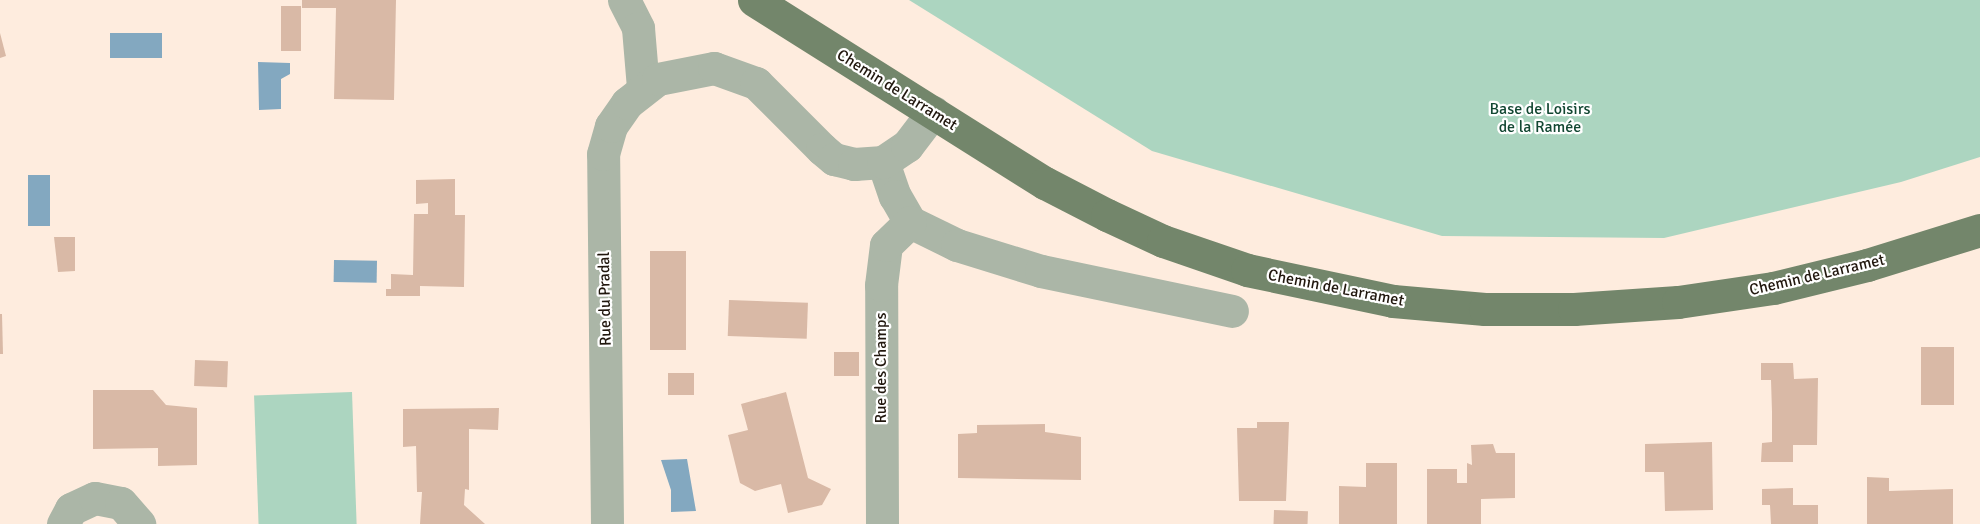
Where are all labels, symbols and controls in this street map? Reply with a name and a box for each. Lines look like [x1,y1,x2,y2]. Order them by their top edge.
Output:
street label: Chemin de Larramet [833,45,961,135]
park label: Base de Loisirs de la Ramée [1489,99,1591,137]
street label: Chemin de Larramet [1748,250,1886,300]
street label: Rue du Pradal [595,252,615,346]
street label: Chemin de Larramet [1266,265,1406,311]
street label: Rue des Champs [871,312,891,424]

